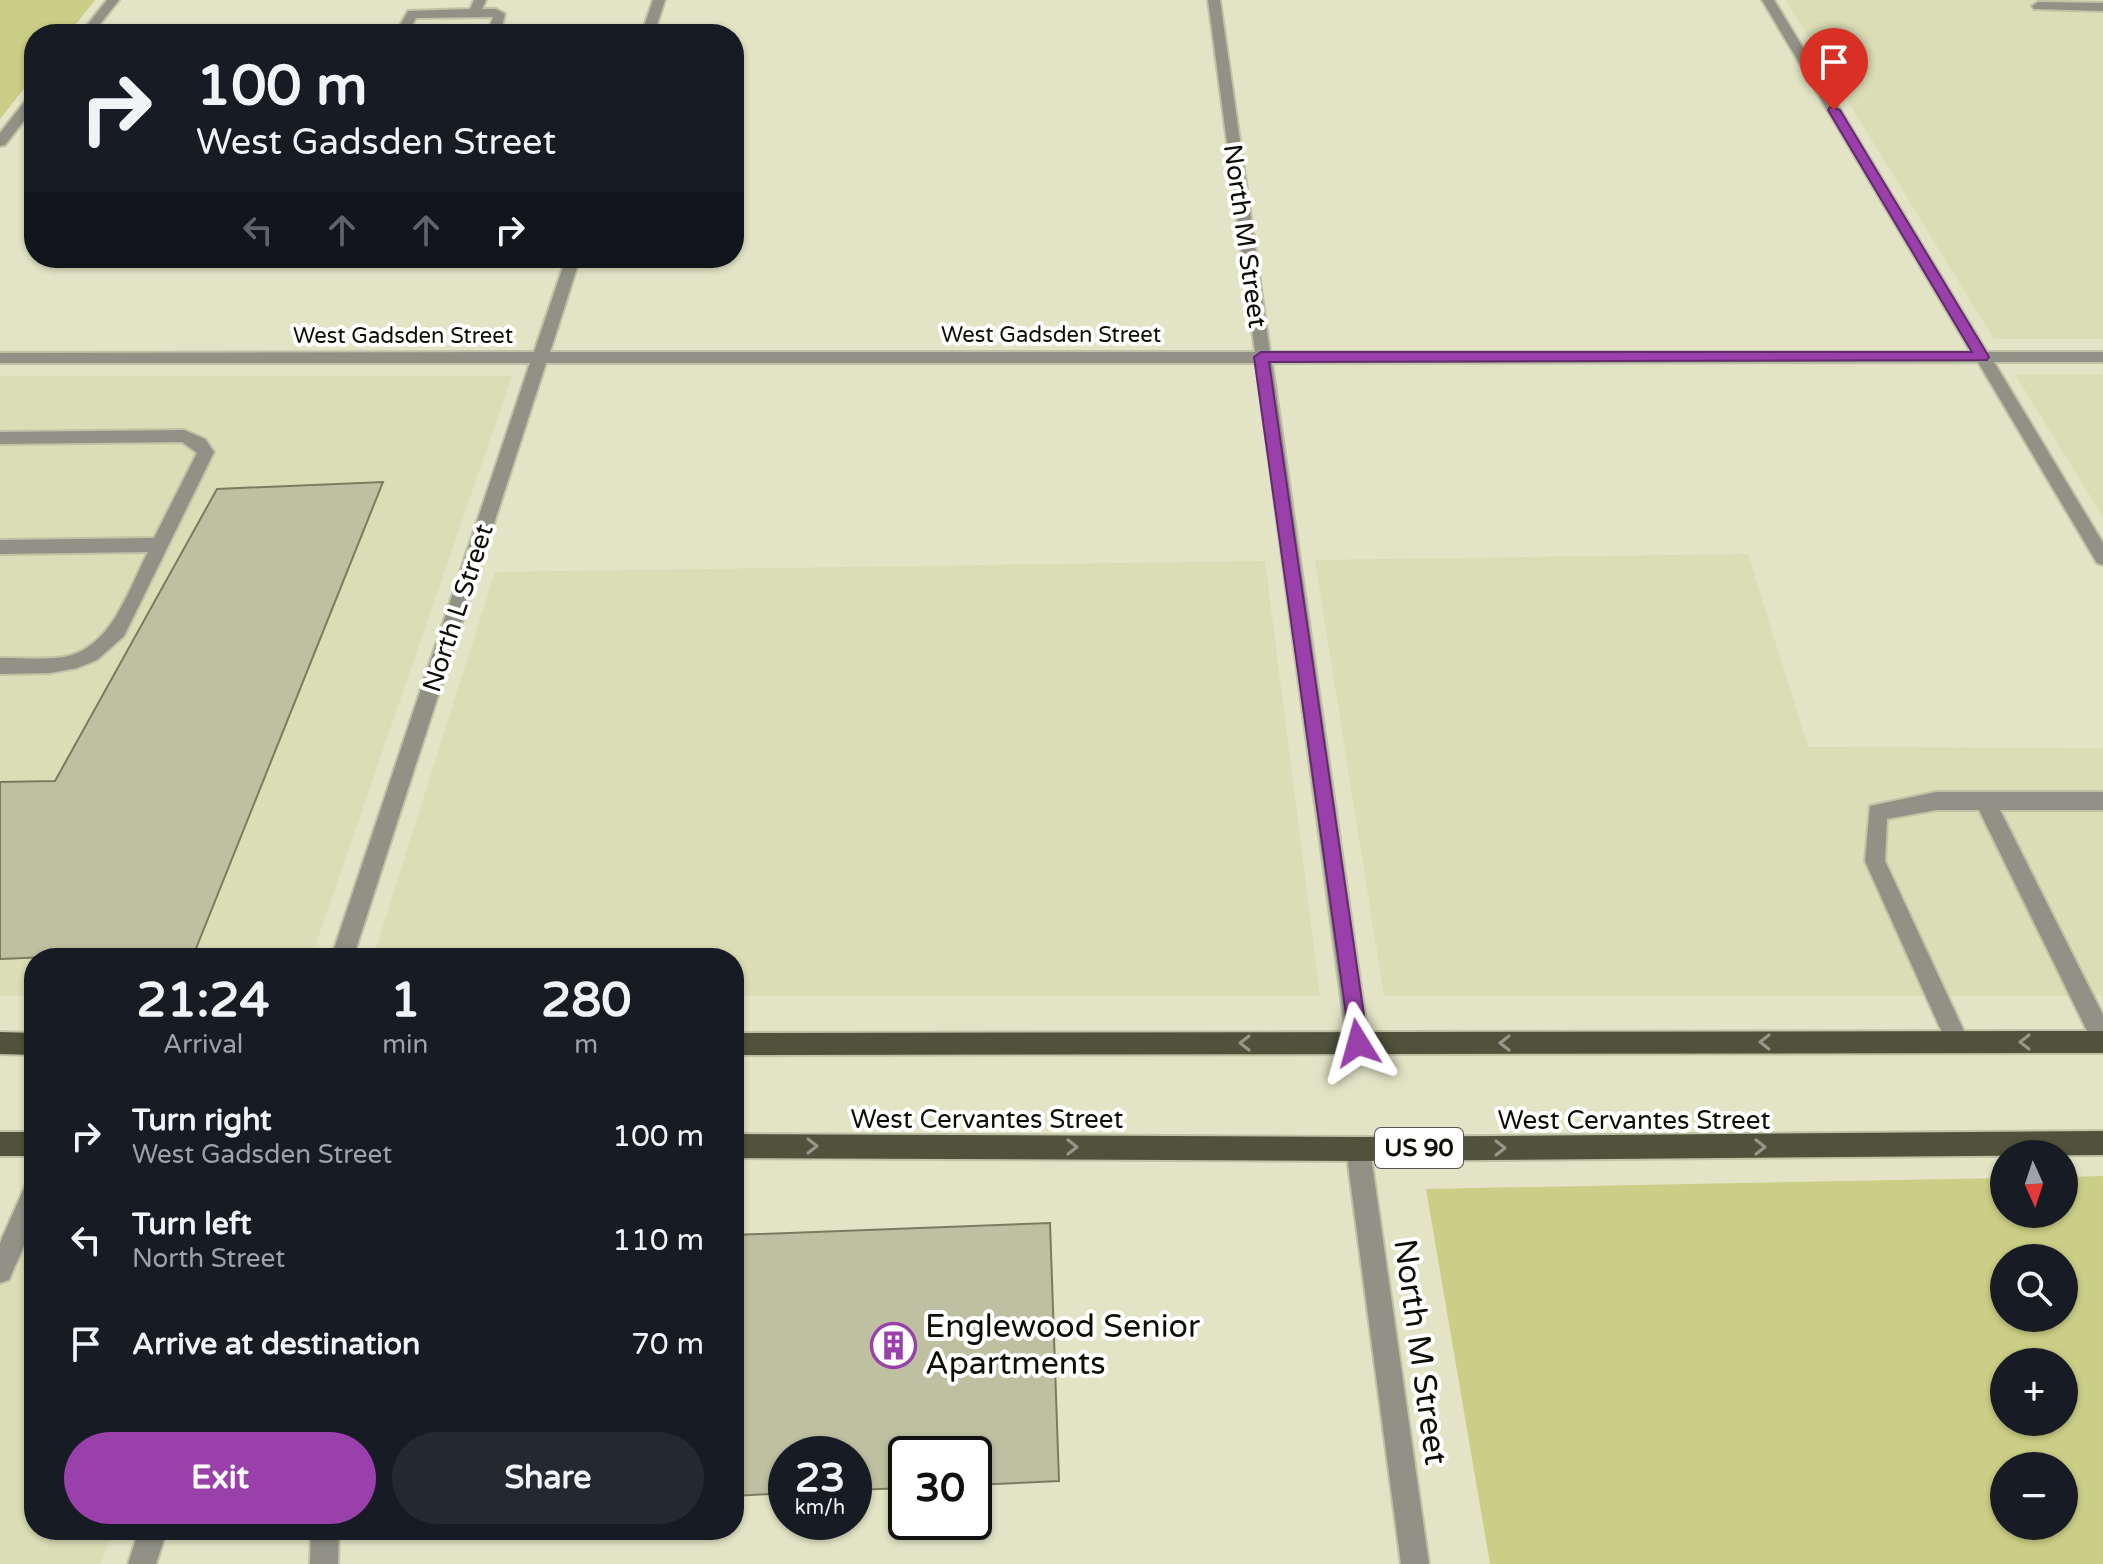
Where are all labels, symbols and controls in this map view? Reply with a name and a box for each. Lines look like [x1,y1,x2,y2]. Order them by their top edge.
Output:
pin [1800,28,1868,110]
icon: arrive [1812,40,1856,84]
text: 100 m [196,53,367,120]
icon: right [64,56,168,160]
text: West Gadsden Street [196,121,556,164]
street label: North M Street [1217,142,1273,330]
icon: left [236,208,280,252]
icon: ahead [320,208,364,252]
icon: ahead [404,208,448,252]
icon: right [488,208,532,252]
street label: West Gadsden Street [941,322,1161,348]
street label: West Gadsden Street [293,323,513,349]
street label: North L Street [416,520,500,696]
text: 21:24 [137,972,270,1030]
text: 1 [390,972,420,1030]
text: 280 [541,972,631,1030]
position arrow [1316,1001,1400,1085]
text: Arrival [163,1029,243,1060]
text: min [382,1029,428,1060]
text: m [574,1029,598,1060]
one-way arrow [1758,1033,1771,1051]
one-way arrow [2018,1033,2031,1051]
one-way arrow [1238,1034,1251,1052]
one-way arrow [1498,1034,1511,1052]
text: Turn right [132,1102,272,1139]
street label: West Cervantes Street [850,1104,1124,1135]
street label: West Cervantes Street [1497,1105,1771,1136]
icon: right [64,1114,108,1158]
text: 100 m [612,1118,704,1155]
road number: US 90 [1375,1128,1463,1168]
one-way arrow [806,1137,819,1155]
one-way arrow [1066,1138,1079,1156]
one-way arrow [1754,1138,1767,1156]
text: West Gadsden Street [132,1139,392,1170]
one-way arrow [1494,1139,1507,1157]
north arrow [1990,1140,2078,1228]
map controls [1990,1140,2078,1540]
text: Turn left [132,1206,251,1243]
icon: left [64,1218,108,1262]
text: 110 m [612,1222,704,1259]
street label: North M Street [1385,1237,1455,1467]
text: North Street [132,1243,285,1274]
button: search [1990,1244,2078,1332]
place label: Englewood Senior Apartments [925,1308,1201,1383]
building icon: Englewood Senior Apartments [870,1321,918,1369]
icon: arrive [64,1322,108,1366]
text: Arrive at destination [132,1326,420,1363]
text: 70 m [631,1326,704,1363]
button: + [1990,1348,2078,1436]
button: Exit [64,1432,376,1524]
button: Share [392,1432,704,1524]
speed limit sign: 30 [888,1436,992,1540]
button: − [1990,1452,2078,1540]
text: 23 [795,1454,845,1502]
text: km/h [795,1496,845,1520]

